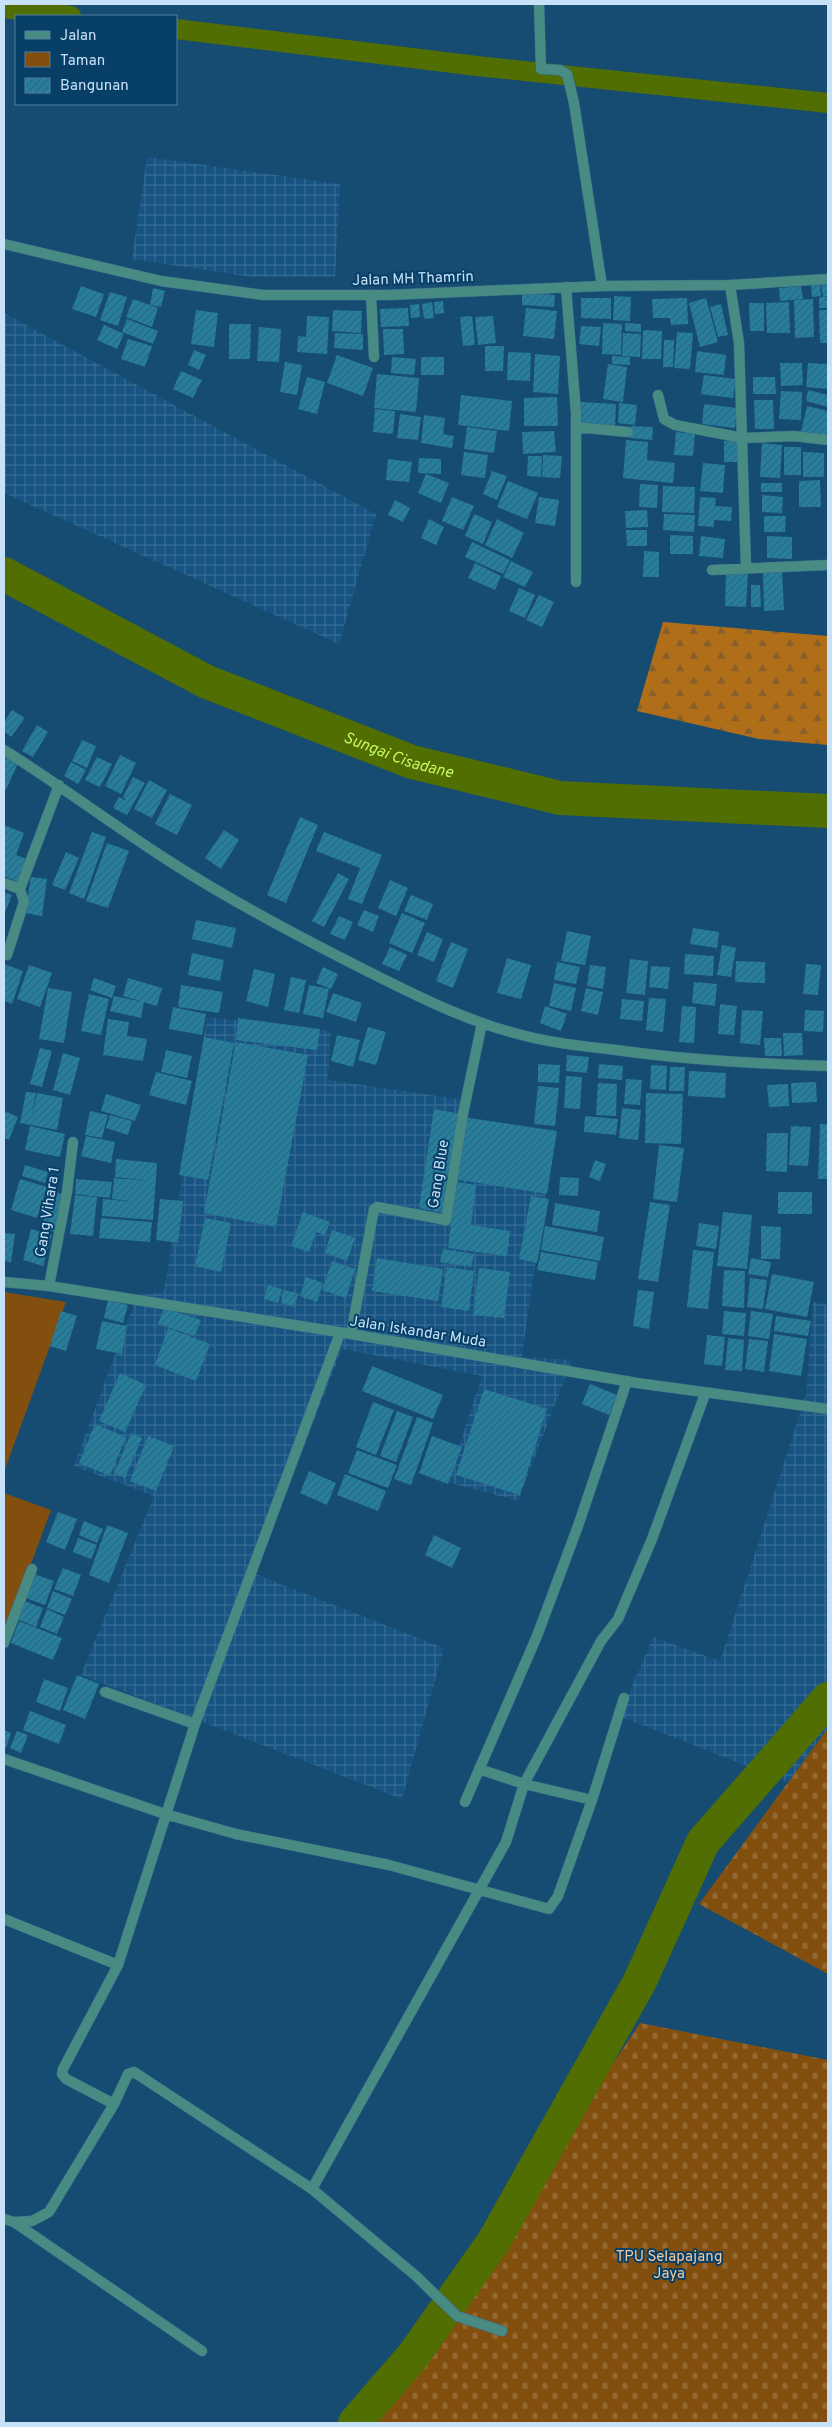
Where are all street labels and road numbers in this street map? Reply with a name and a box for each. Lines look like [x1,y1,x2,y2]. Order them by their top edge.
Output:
street label: Jalan MH Thamrin [352,268,474,291]
street label: Gang Blue [425,1139,454,1210]
street label: Gang Vihara 1 [32,1166,65,1259]
street label: Jalan Iskandar Muda [348,1312,487,1353]

